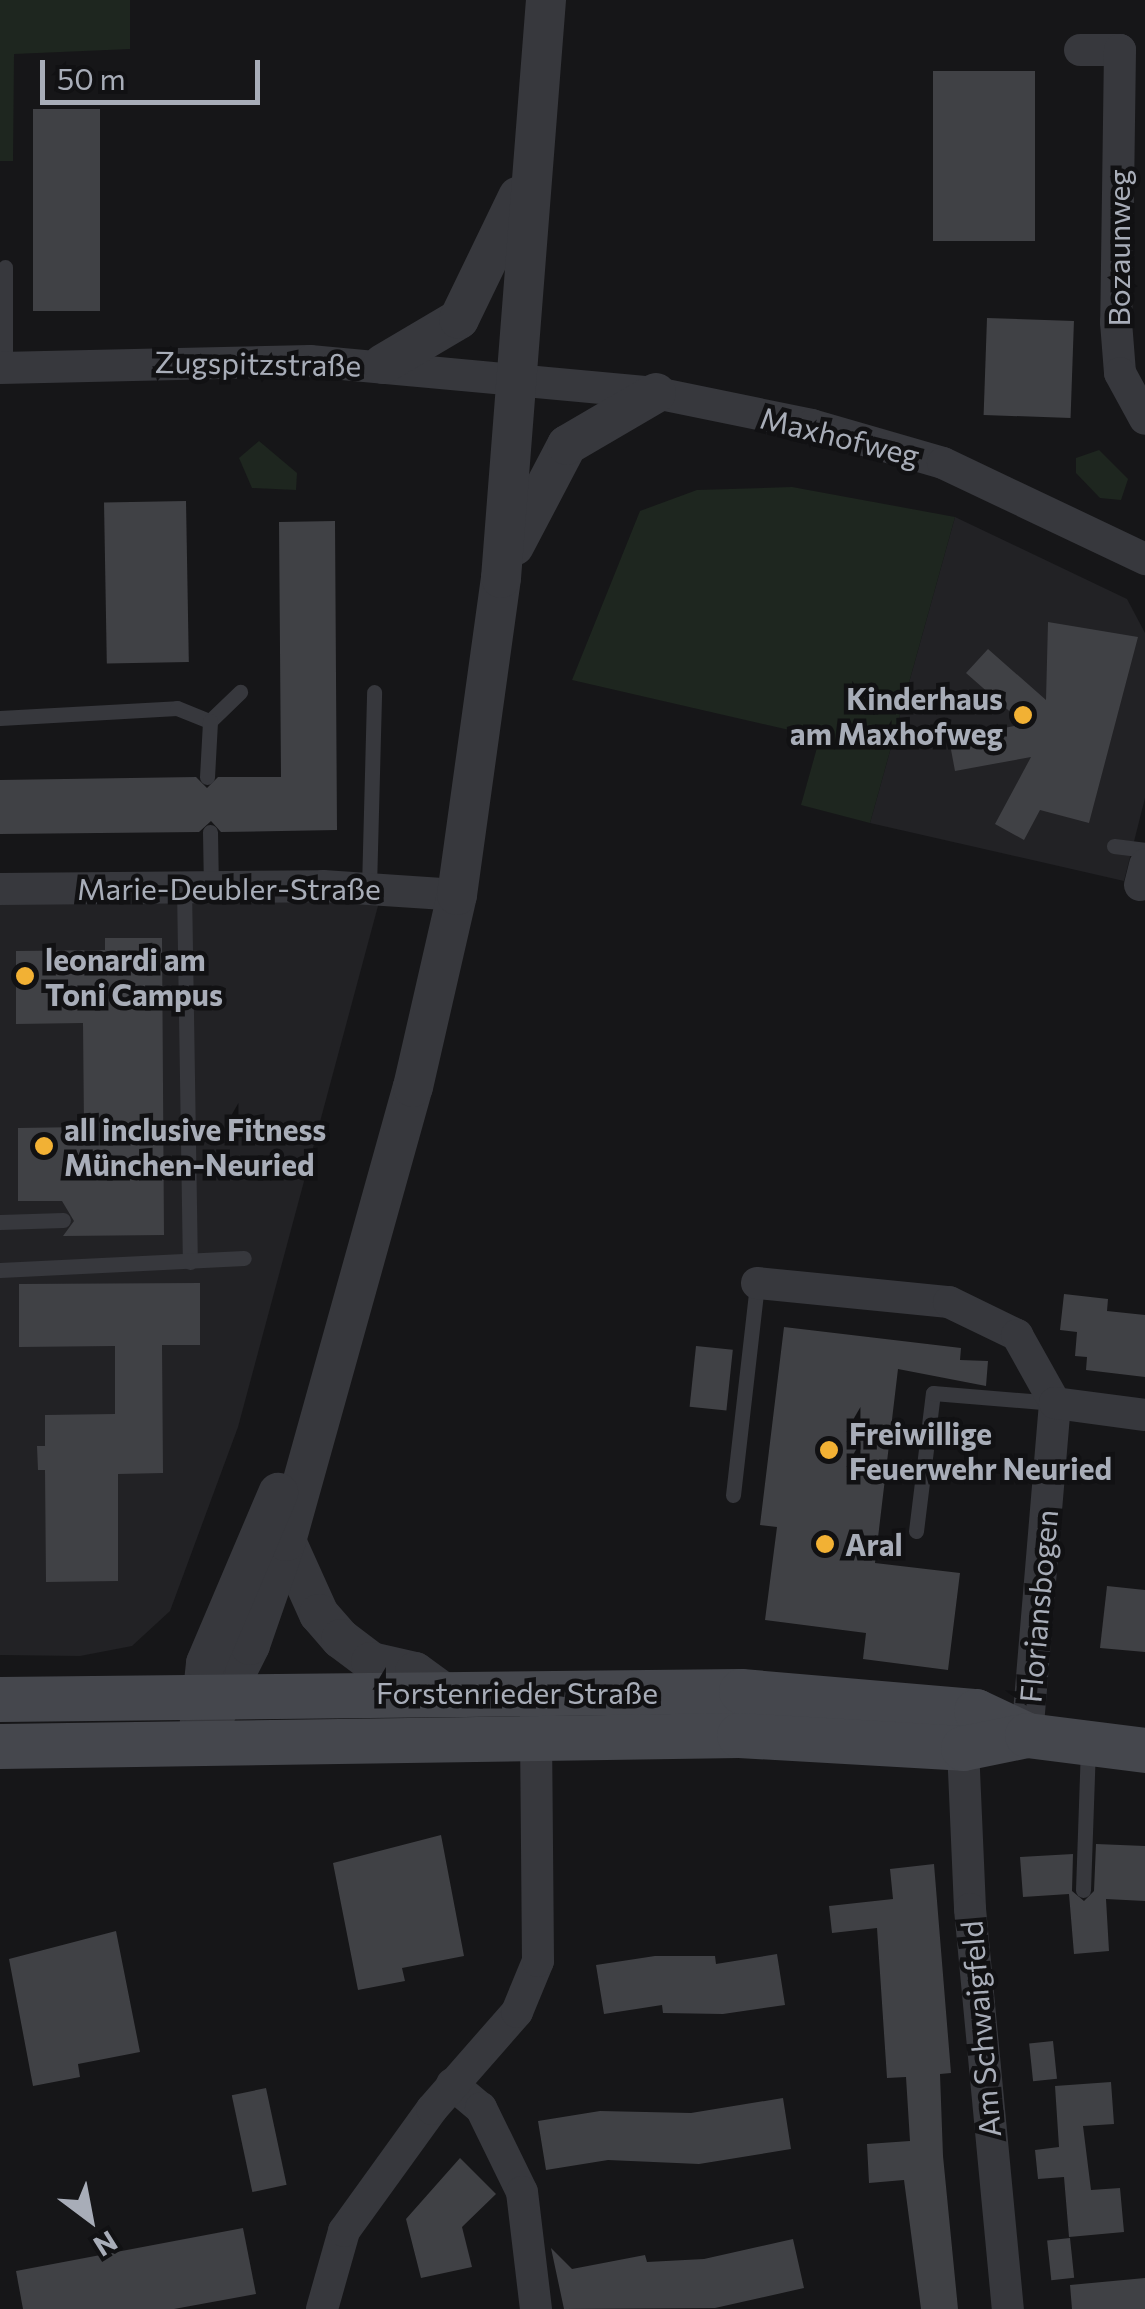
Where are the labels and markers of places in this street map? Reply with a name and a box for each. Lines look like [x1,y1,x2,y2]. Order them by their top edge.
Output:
place label: Kinderhaus am Maxhofweg [790,680,1003,750]
marker: Kinderhaus am Maxhofweg [1012,704,1034,726]
place label: leonardi am Toni Campus [45,941,223,1012]
marker: leonardi am Toni Campus [14,965,36,987]
place label: all inclusive Fitness München-Neuried [64,1111,326,1182]
marker: all inclusive Fitness München-Neuried [33,1135,55,1157]
place label: Freiwillige Feuerwehr Neuried [849,1415,1112,1486]
marker: Freiwillige Feuerwehr Neuried [818,1439,840,1461]
place label: Aral [845,1526,903,1562]
marker: Aral [814,1533,836,1555]

